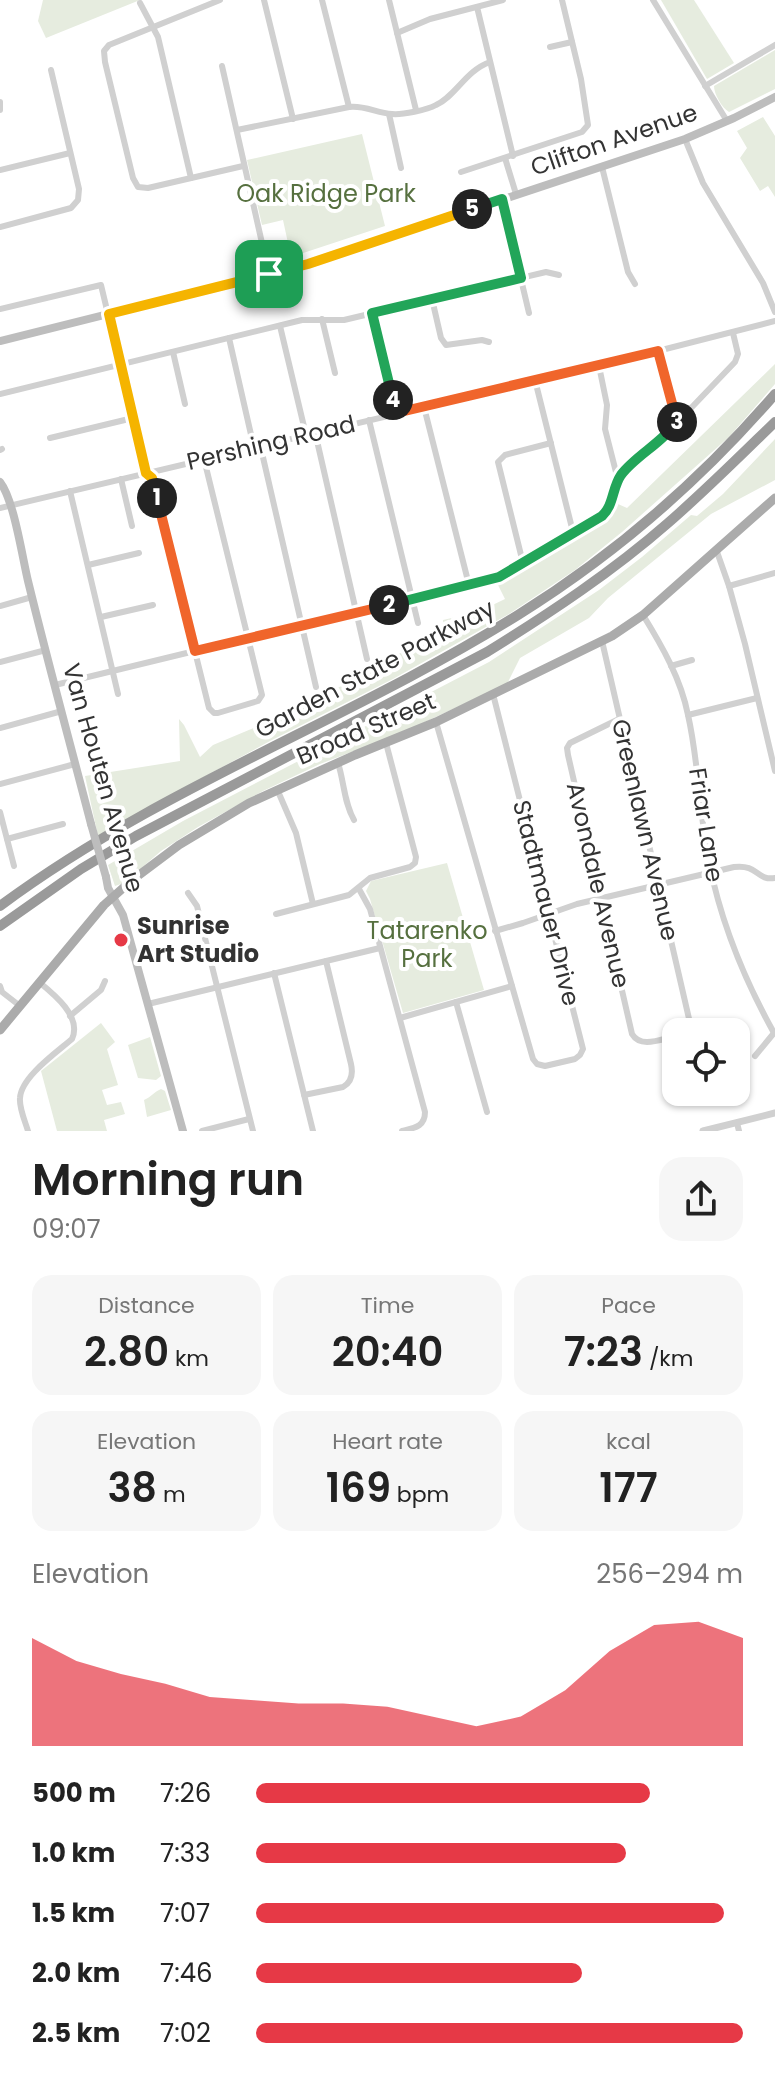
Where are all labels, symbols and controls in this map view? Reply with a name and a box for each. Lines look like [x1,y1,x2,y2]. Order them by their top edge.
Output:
street label: Clifton Avenue [526,96,702,183]
park label: Oak Ridge Park [236,177,416,210]
pin: 5 [452,189,492,229]
text: 5 [465,193,479,224]
pin [235,240,303,308]
icon: arrive [247,252,291,296]
pin: 4 [373,380,413,420]
text: 4 [386,384,400,415]
pin: 3 [657,402,697,442]
text: 3 [670,406,684,437]
street label: Pershing Road [183,407,358,478]
pin: 1 [137,478,177,518]
text: 1 [153,482,161,513]
pin: 2 [369,585,409,625]
text: 2 [383,589,395,620]
street label: Garden State Parkway [249,591,501,746]
street label: Van Houten Avenue [55,659,152,896]
street label: Broad Street [291,684,440,773]
street label: Greenlawn Avenue [604,716,687,944]
street label: Friar Lane [681,765,732,884]
street label: Avondale Avenue [559,779,638,991]
street label: Stadtmauer Drive [505,797,588,1009]
place label: Sunrise Art Studio [137,909,259,970]
park label: Tatarenko Park [366,914,488,975]
marker: Sunrise Art Studio [112,931,130,949]
map controls [662,1018,750,1106]
button: locate [662,1018,750,1106]
text: Morning run [32,1149,304,1210]
button: share [659,1157,743,1241]
text: 09:07 [32,1211,101,1247]
text: Distance [98,1290,195,1321]
text: Time [361,1290,414,1321]
text: Pace [601,1290,656,1321]
text: 2.80 [84,1324,169,1380]
text: 20:40 [332,1324,443,1380]
text: 7:23 [564,1324,643,1380]
text: km [169,1343,209,1374]
text: /km [643,1343,693,1374]
text: Elevation [97,1426,196,1457]
text: Heart rate [332,1426,443,1457]
text: kcal [606,1426,651,1457]
text: 38 [107,1460,157,1516]
text: 169 [326,1460,391,1516]
text: 177 [599,1460,658,1516]
text: m [157,1479,186,1510]
text: bpm [391,1479,449,1510]
text: Elevation [32,1556,149,1592]
text: 256–294 m [596,1556,743,1592]
text: 500 m [32,1775,116,1811]
text: 7:26 [160,1775,211,1811]
text: 1.0 km [32,1835,115,1871]
text: 7:33 [160,1835,210,1871]
text: 1.5 km [32,1895,115,1931]
text: 7:07 [160,1895,210,1931]
text: 2.0 km [32,1955,120,1991]
text: 7:46 [160,1955,213,1991]
text: 2.5 km [32,2015,120,2051]
text: 7:02 [160,2015,211,2051]

